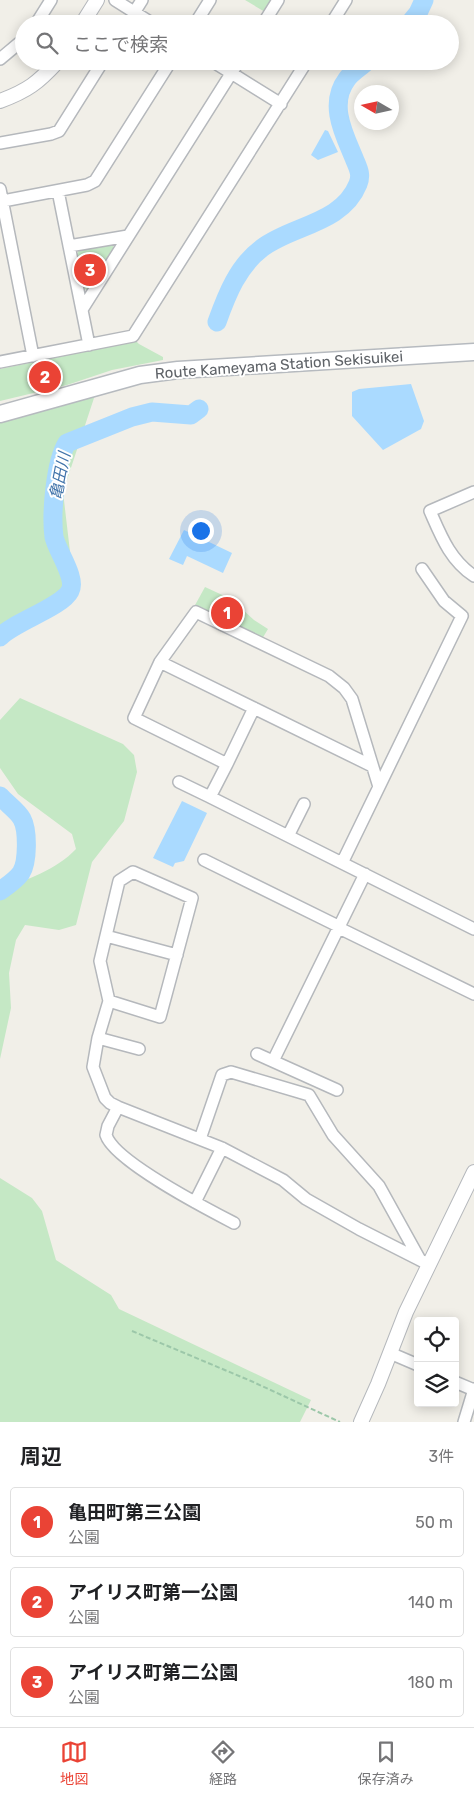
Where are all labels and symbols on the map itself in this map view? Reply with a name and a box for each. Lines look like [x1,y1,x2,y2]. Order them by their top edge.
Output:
north arrow [354,85,399,130]
pin: 3 [74,251,106,289]
street label: Route Kameyama Station Sekisuikei [154,347,404,383]
pin: 2 [29,358,61,396]
water label: 亀田川 [46,449,74,501]
your location [188,518,214,544]
pin: 1 [211,594,243,632]

